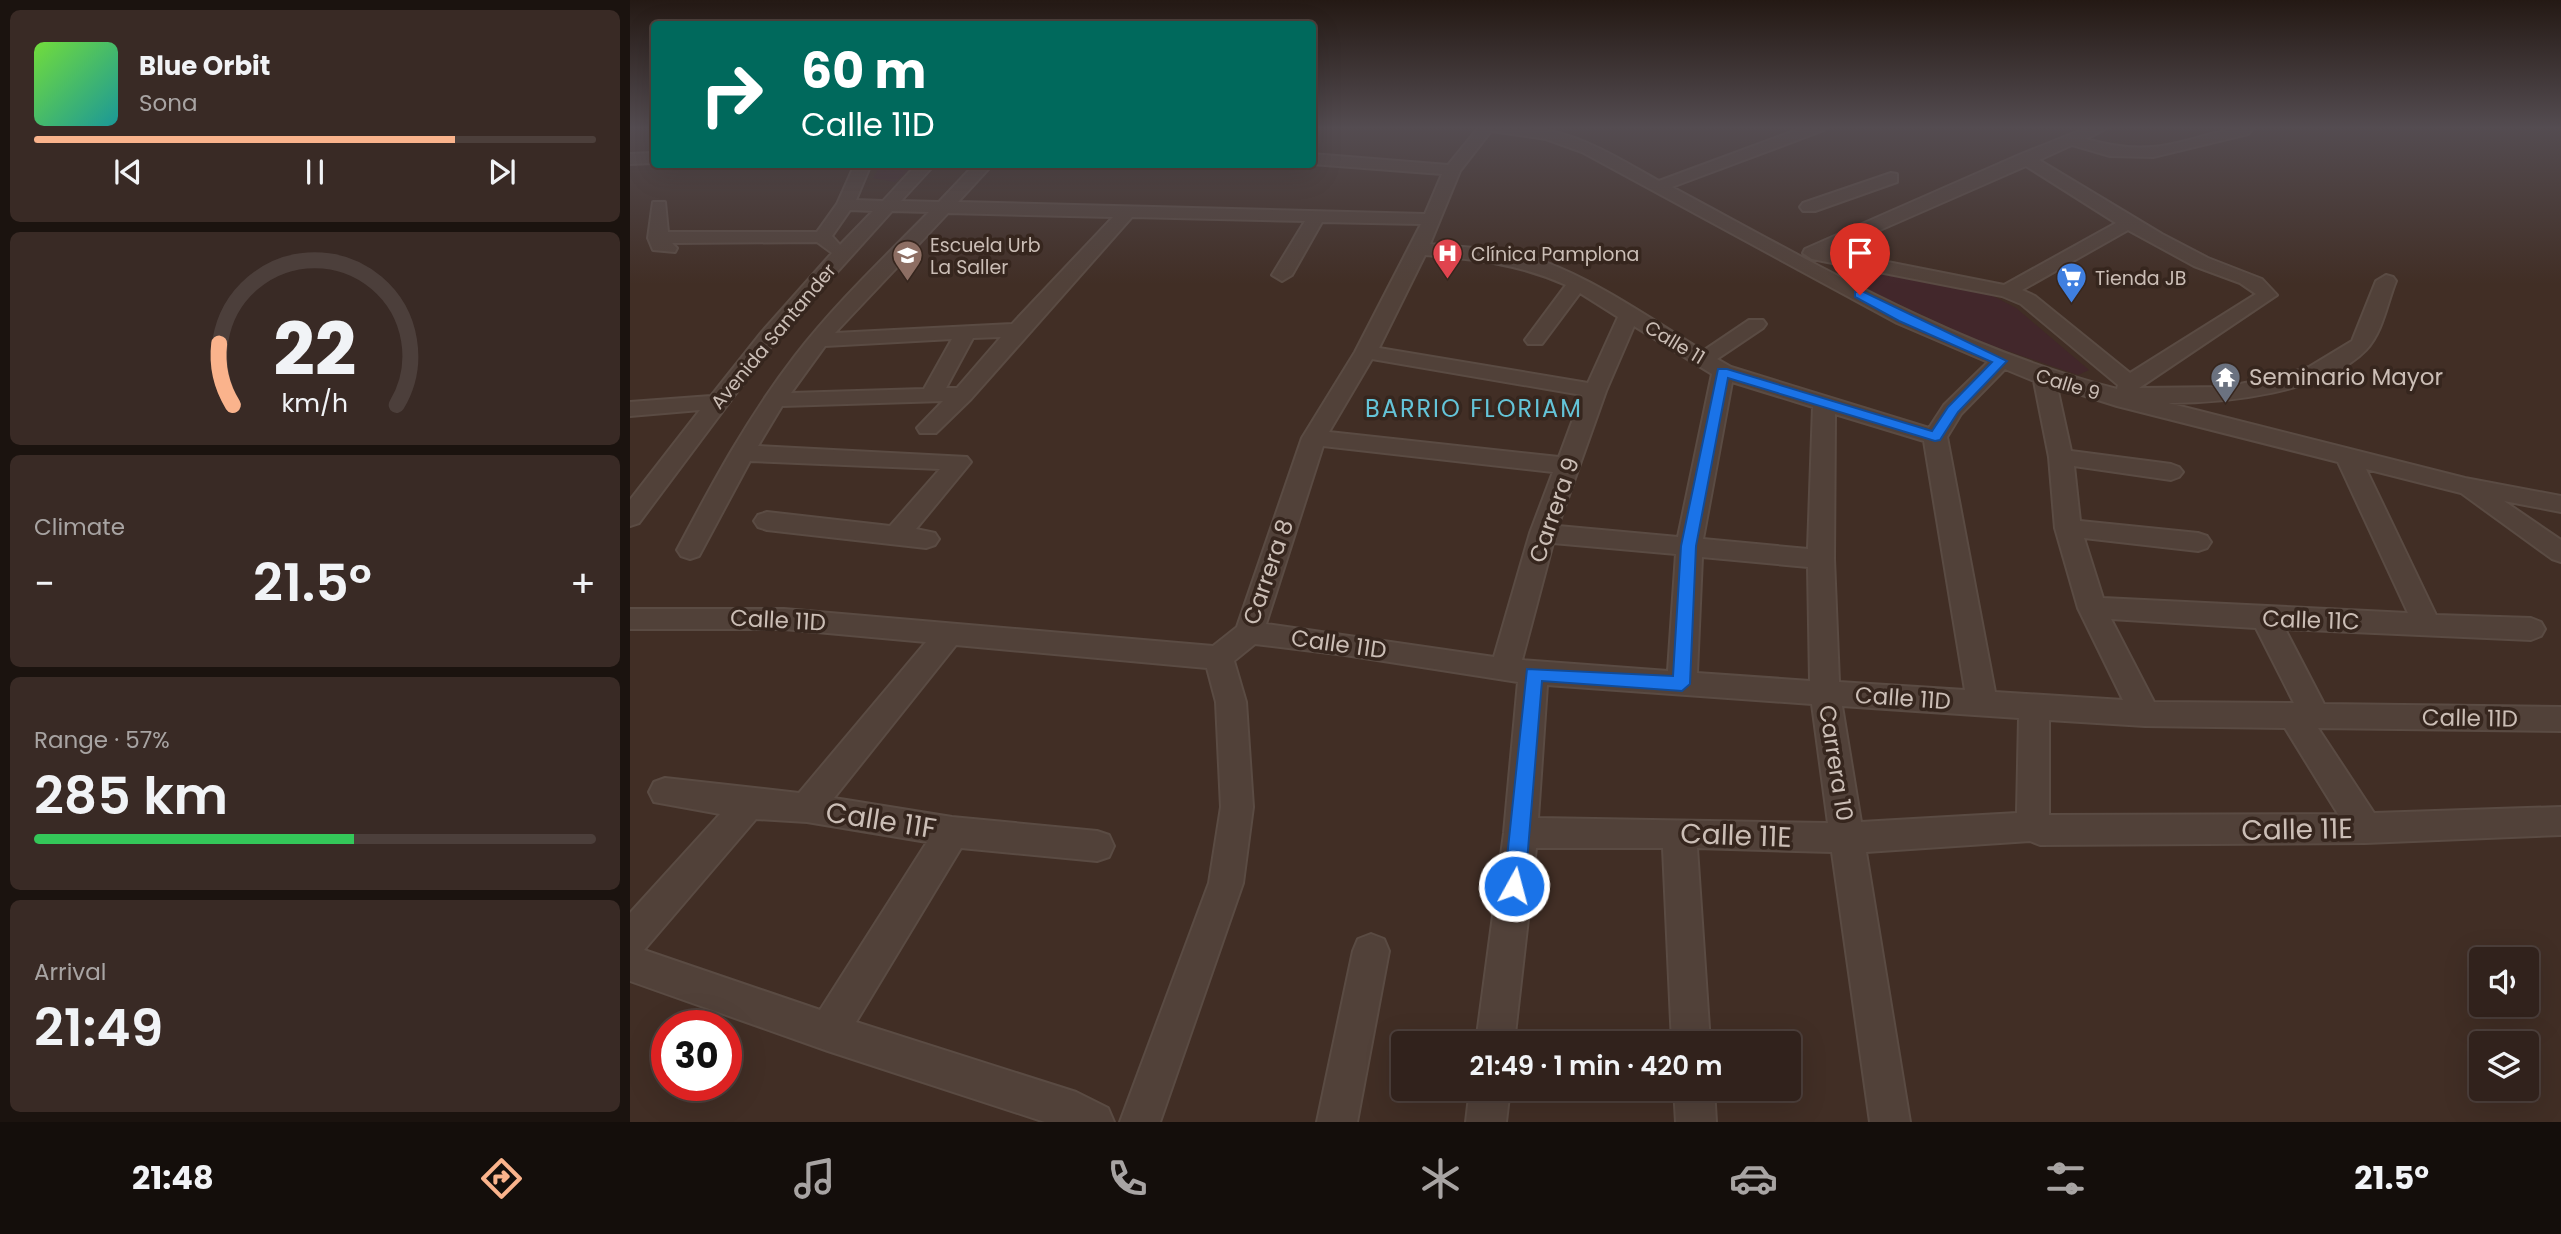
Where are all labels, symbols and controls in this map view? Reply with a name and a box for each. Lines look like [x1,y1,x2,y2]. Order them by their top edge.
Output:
text: 60 m [801,37,926,105]
text: Blue Orbit [139,48,270,84]
icon: right [686,49,777,140]
text: Sona [139,87,198,119]
text: Calle 11D [801,102,935,147]
icon: previous [109,153,147,191]
icon: pause [296,153,334,191]
icon: next [483,153,521,191]
pin [1830,223,1890,295]
place label: Escuela Urb La Saller [930,232,1041,281]
icon: arrive [1841,234,1879,272]
hospital icon: Clínica Pamplona [1431,237,1465,281]
school or university icon: Escuela Urb La Saller [890,239,924,283]
place label: Clínica Pamplona [1471,241,1639,268]
street label: Avenida Santander [704,258,842,415]
supermarket icon: Tienda JB [2055,261,2089,305]
place label: Tienda JB [2095,265,2186,292]
text: 22 [273,299,357,400]
street label: Calle 11 [1640,314,1710,371]
temple icon: Seminario Mayor [2209,360,2243,404]
place label: Seminario Mayor [2249,361,2443,393]
street label: Calle 9 [2032,362,2103,407]
text: km/h [282,385,348,420]
district label: BARRIO FLORIAM [1365,392,1583,425]
street label: Carrera 9 [1521,453,1587,567]
text: Climate [34,511,125,543]
street label: Carrera 8 [1235,515,1301,629]
text: 21.5° [253,546,372,619]
text: − [34,557,55,610]
text: + [570,557,596,610]
street label: Calle 11D [729,602,827,638]
street label: Calle 11C [2262,602,2360,638]
street label: Calle 11D [1289,621,1389,667]
street label: Calle 11D [1854,679,1952,717]
street label: Calle 11D [2422,701,2518,735]
street label: Carrera 10 [1811,703,1861,823]
text: Range · 57% [34,724,170,756]
text: 285 km [34,759,228,832]
street label: Calle 11F [823,793,939,848]
street label: Calle 11E [2241,809,2353,850]
street label: Calle 11E [1680,814,1792,857]
position arrow [1477,849,1551,923]
map controls [2469,947,2539,1101]
button: sound [2469,947,2539,1017]
text: Arrival [34,956,106,988]
text: 21:49 [34,991,163,1064]
speed limit sign: 30 [651,1010,742,1101]
button: layers [2469,1031,2539,1101]
text: 21:49 · 1 min · 420 m [1469,1048,1723,1084]
icon: directions [477,1154,526,1203]
icon: music [790,1154,839,1203]
icon: phone [1103,1154,1152,1203]
icon: climate [1416,1154,1465,1203]
icon: car [1729,1154,1778,1203]
icon: filters [2041,1154,2090,1203]
text: 21:48 [132,1155,214,1200]
text: 21.5° [2354,1155,2429,1200]

